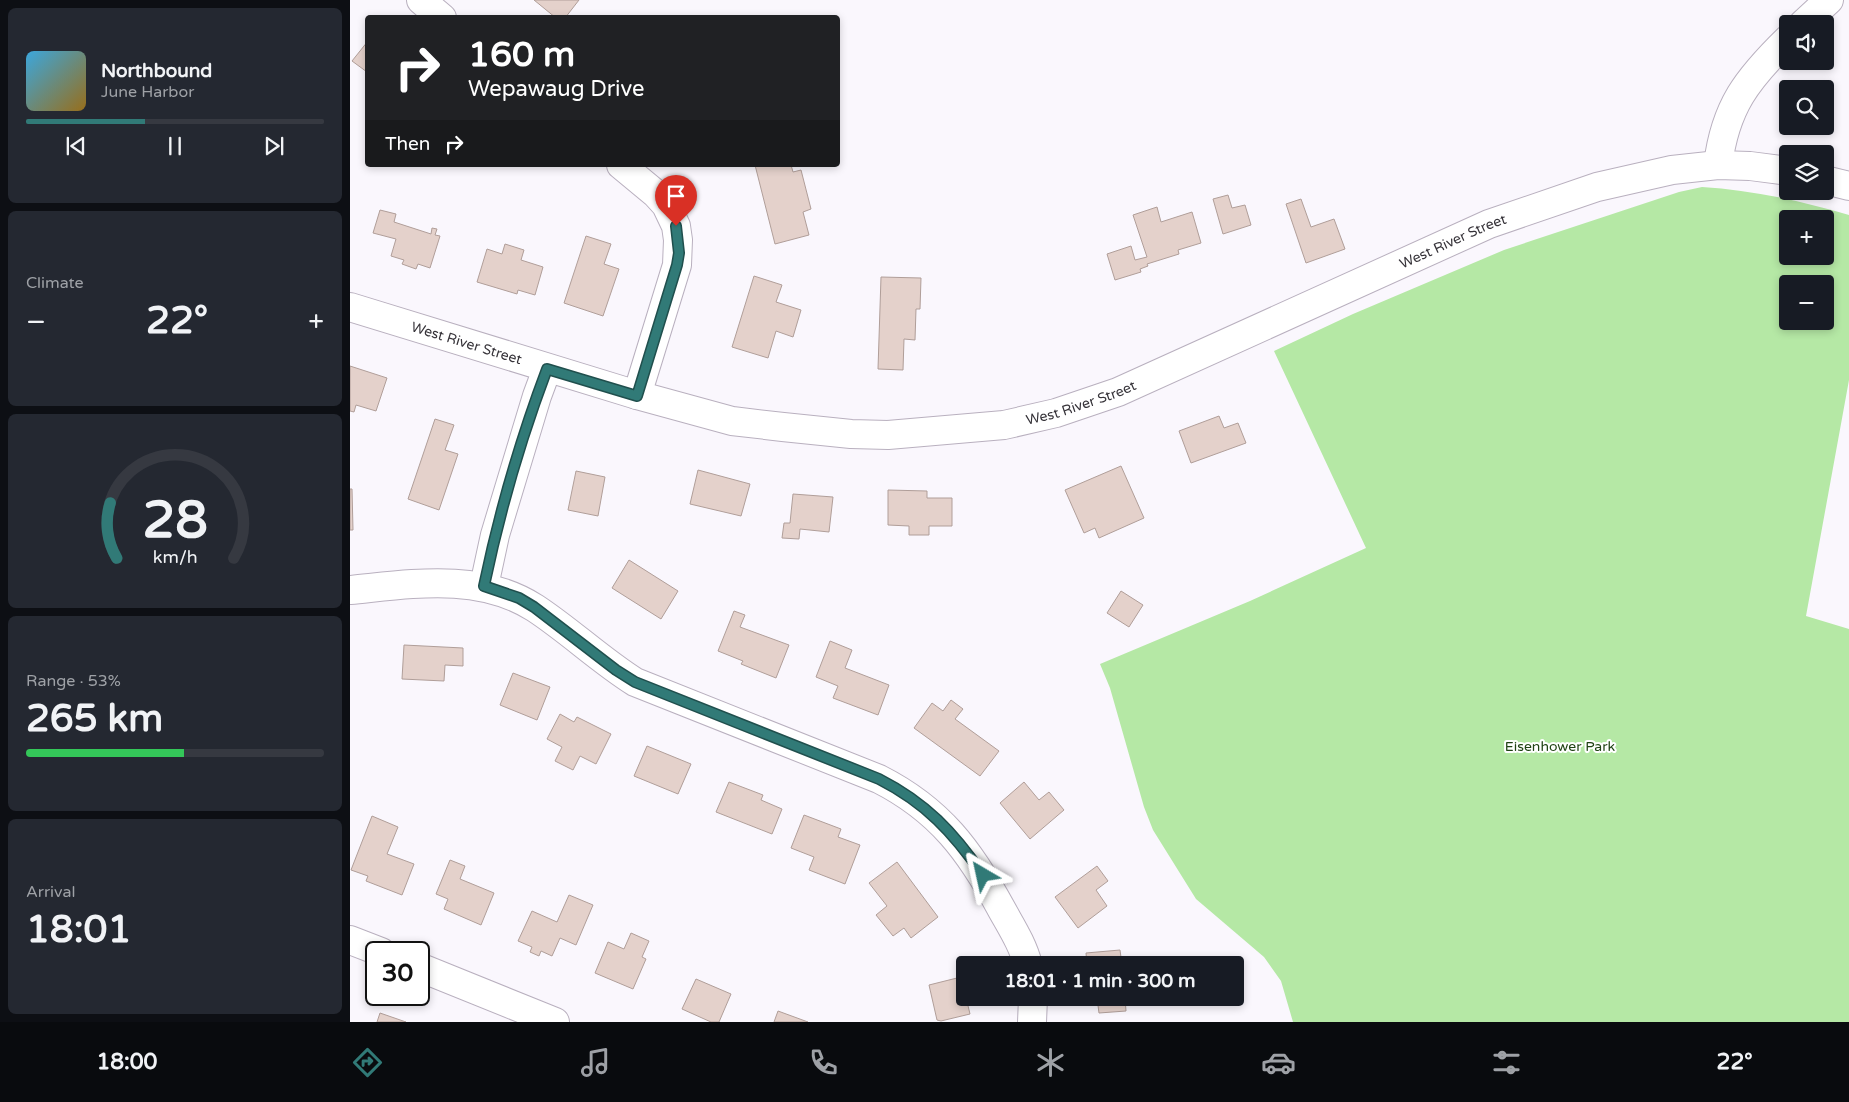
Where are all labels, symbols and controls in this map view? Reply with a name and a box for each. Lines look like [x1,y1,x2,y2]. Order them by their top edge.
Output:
map controls [1779,15,1834,330]
button: sound [1779,15,1834,70]
text: 160 m [468,34,575,76]
icon: right [385,35,450,100]
text: Northbound [101,60,212,82]
text: Wepawaug Drive [468,76,645,102]
button: search [1779,80,1834,135]
text: June Harbor [101,82,194,102]
icon: right [440,130,468,158]
icon: previous [62,132,90,160]
icon: pause [161,132,189,160]
icon: next [260,132,288,160]
text: Then [385,133,430,155]
button: layers [1779,145,1834,200]
pin [655,175,697,226]
icon: arrive [662,182,690,210]
button: + [1779,210,1834,265]
street label: West River Street [1397,211,1509,272]
text: Climate [26,273,84,293]
button: − [1779,275,1834,330]
text: 22° [146,298,208,344]
text: − [26,305,46,339]
text: + [308,305,324,339]
street label: West River Street [409,318,525,368]
street label: West River Street [1024,377,1139,429]
text: 28 [142,489,208,552]
text: km/h [153,547,197,568]
text: Range · 53% [26,671,121,691]
text: 265 km [26,696,163,742]
park label: Eisenhower Park [1505,738,1616,755]
position arrow [956,848,1008,900]
text: Arrival [26,882,75,902]
text: 18:01 [26,907,131,953]
speed limit sign: 30 [365,941,430,1006]
text: 18:01 · 1 min · 300 m [1004,970,1196,992]
icon: directions [350,1045,385,1080]
icon: music [578,1045,613,1080]
icon: phone [806,1045,841,1080]
icon: climate [1033,1045,1068,1080]
icon: car [1261,1045,1296,1080]
icon: filters [1489,1045,1524,1080]
text: 18:00 [96,1049,157,1075]
text: 22° [1717,1049,1753,1075]

